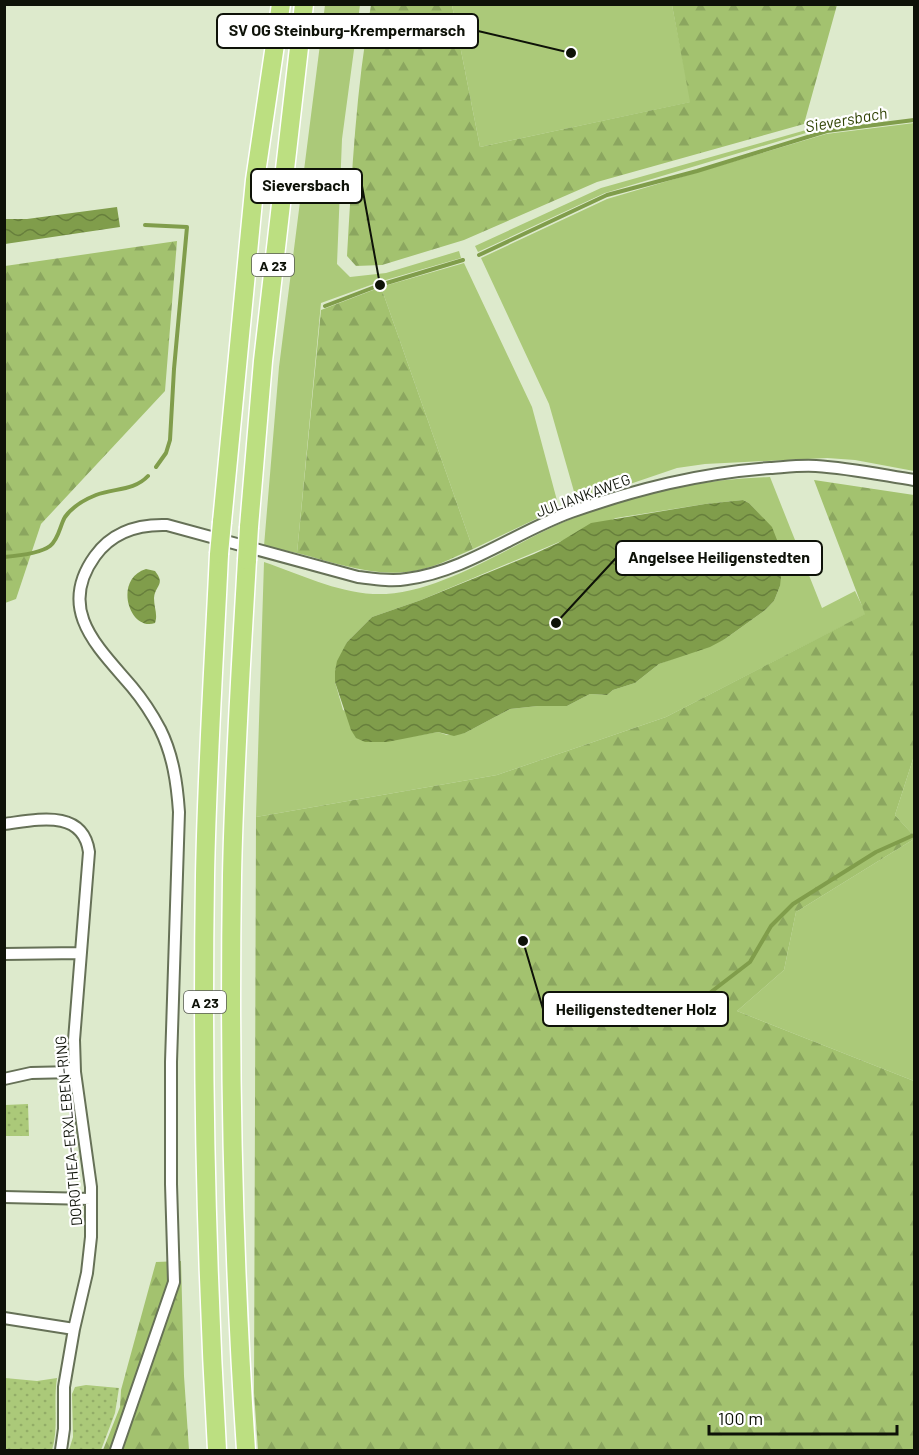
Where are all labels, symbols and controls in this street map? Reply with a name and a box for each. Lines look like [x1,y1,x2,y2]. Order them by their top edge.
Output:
callout: SV OG Steinburg-Krempermarsch [217,14,478,48]
text: SV OG Steinburg-Krempermarsch [229,20,465,39]
water label: Sieversbach [804,102,888,136]
callout: Sieversbach [251,169,362,203]
text: Sieversbach [262,175,350,194]
road number: A 23 [252,254,294,276]
street label: JULIANKAWEG [533,470,633,520]
callout: Angelsee Heiligenstedten [616,541,822,575]
text: Angelsee Heiligenstedten [628,547,810,566]
road number: A 23 [184,991,226,1013]
callout: Heiligenstedtener Holz [543,992,728,1026]
text: Heiligenstedtener Holz [556,999,716,1018]
street label: DOROTHEA-ERXLEBEN-RING [51,1035,85,1227]
scale bar [709,1398,896,1436]
text: 100 m [718,1407,763,1429]

